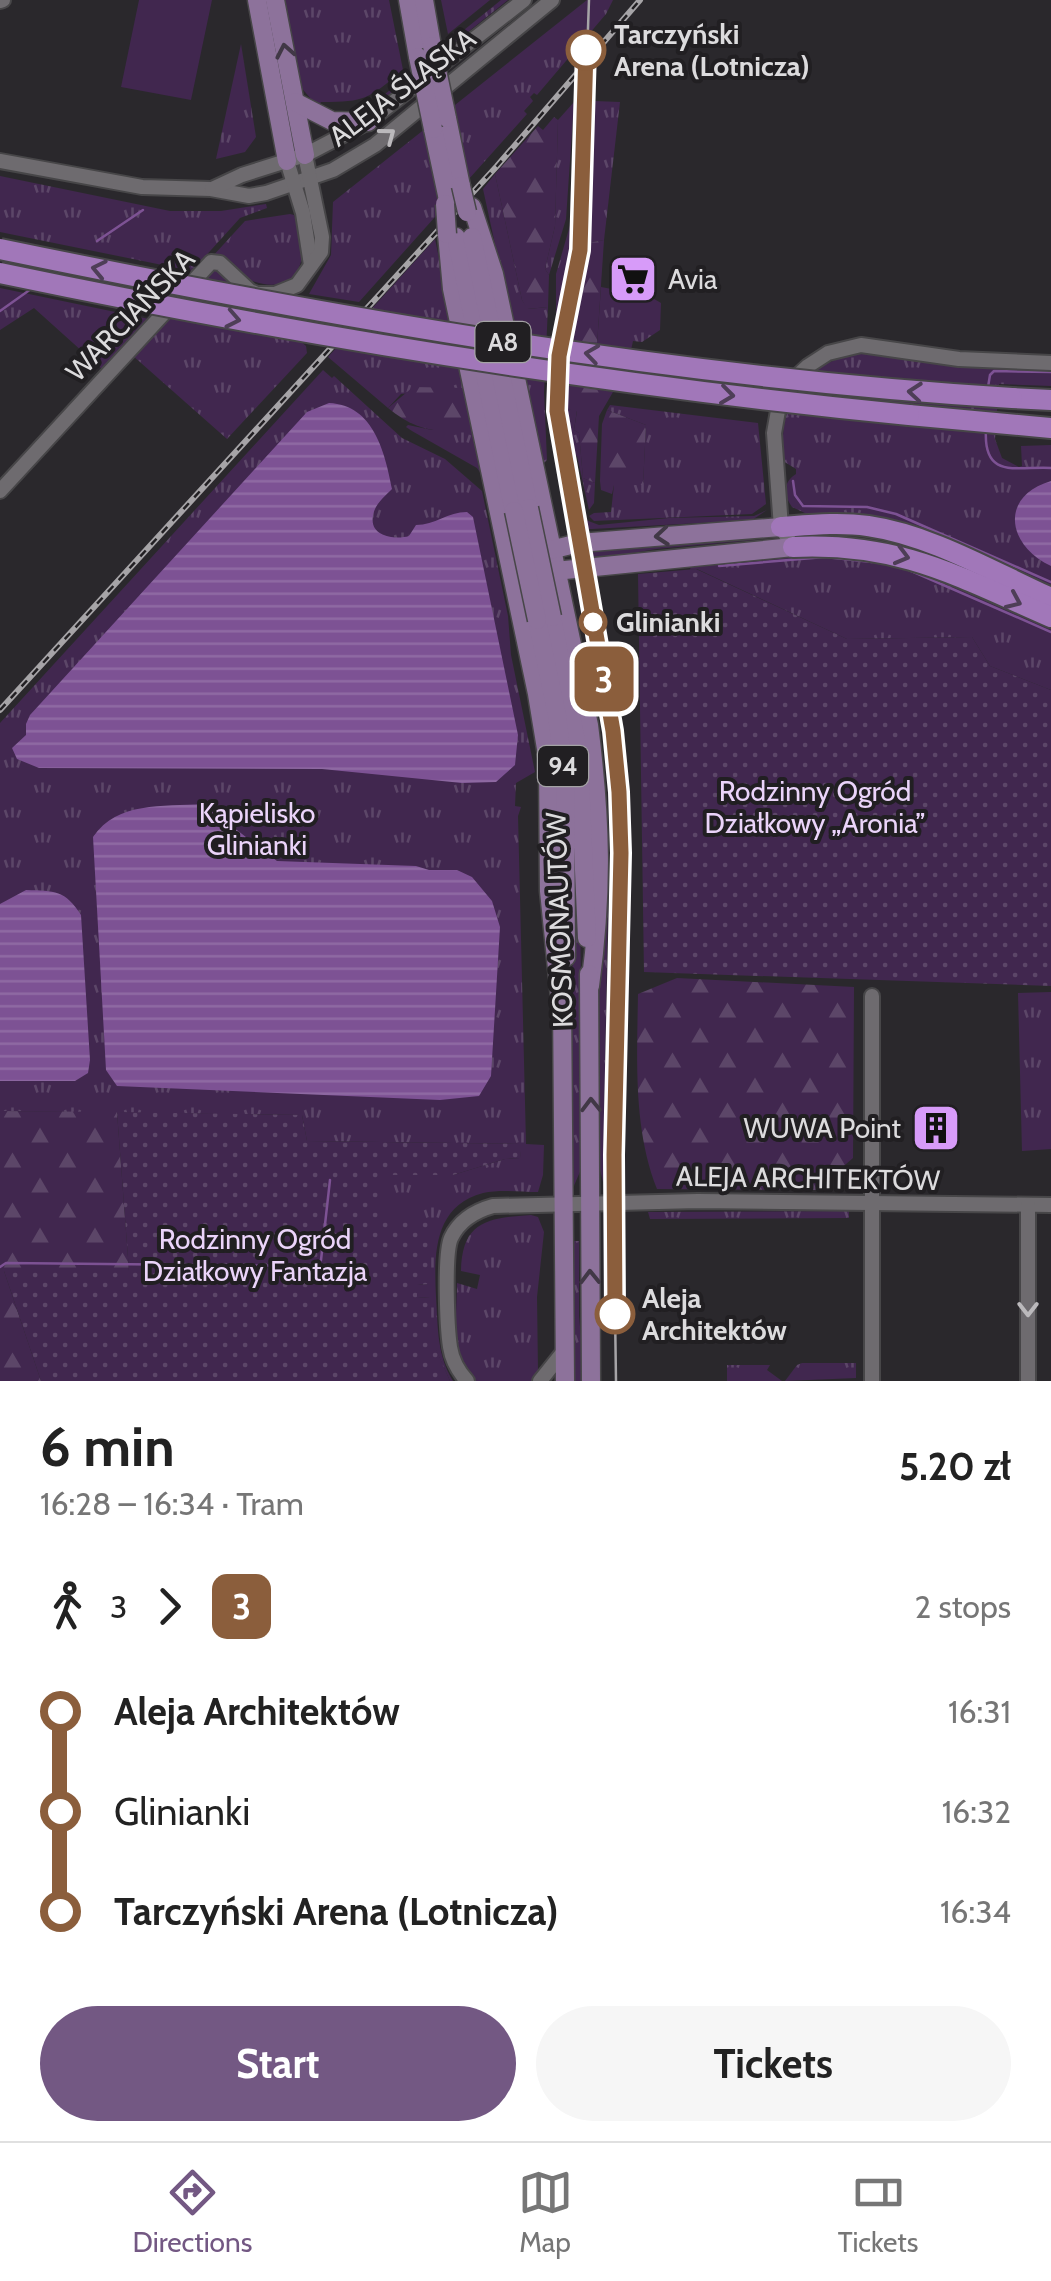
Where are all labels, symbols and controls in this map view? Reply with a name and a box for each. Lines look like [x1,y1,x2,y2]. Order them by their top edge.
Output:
place label: Tarczyński Arena (Lotnicza) [614,17,810,83]
street label: ALEJA ŚLĄSKA [322,20,483,153]
marker: Tarczyński Arena (Lotnicza) [567,31,605,69]
one-way arrow [275,43,296,59]
one-way arrow [377,129,395,146]
street label: WARCIAŃSKA [59,241,202,388]
supermarket icon: Avia [607,253,659,305]
one-way arrow [91,260,108,281]
place label: Avia [668,262,718,296]
one-way arrow [224,308,241,329]
road number: A8 [476,322,530,362]
one-way arrow [583,345,600,366]
one-way arrow [906,381,922,403]
one-way arrow [719,384,735,405]
one-way arrow [653,524,669,546]
one-way arrow [892,544,910,565]
one-way arrow [1004,589,1022,609]
place label: Glinianki [616,605,720,639]
marker: Glinianki [580,609,606,635]
line badge: 3 [572,646,636,712]
text: 3 [595,658,613,701]
road number: 94 [538,746,588,786]
park label: Rodzinny Ogród Działkowy „Aronia” [705,774,925,840]
park label: Kąpielisko Glinianki [199,796,315,862]
street label: KOSMONAUTÓW [538,811,580,1029]
one-way arrow [580,1096,602,1112]
building icon: WUWA Point [910,1102,962,1154]
place label: WUWA Point [743,1111,901,1145]
street label: ALEJA ARCHITEKTÓW [676,1159,941,1197]
park label: Rodzinny Ogród Działkowy Fantazja [143,1222,368,1288]
one-way arrow [579,1269,601,1284]
place label: Aleja Architektów [642,1281,787,1347]
marker: Aleja Architektów [596,1295,634,1333]
one-way arrow [1017,1302,1039,1317]
text: 6 min [40,1413,175,1480]
text: 5.20 zł [899,1443,1011,1490]
text: 16:28 – 16:34 · Tram [40,1484,304,1523]
icon: walk [40,1579,95,1634]
icon: forward [142,1579,197,1634]
text: 3 [232,1585,251,1628]
text: 3 [110,1587,127,1626]
text: 2 stops [914,1587,1011,1626]
text: Aleja Architektów [114,1688,400,1735]
text: 16:31 [948,1692,1011,1731]
text: Glinianki [114,1788,250,1835]
text: 16:32 [942,1792,1011,1831]
text: Tarczyński Arena (Lotnicza) [114,1888,559,1935]
text: 16:34 [940,1892,1011,1931]
button: Start [40,2006,516,2121]
button: Tickets [536,2006,1011,2121]
tab: Directions [133,2165,252,2259]
tab: Map [518,2165,573,2259]
tab: Tickets [838,2165,918,2259]

